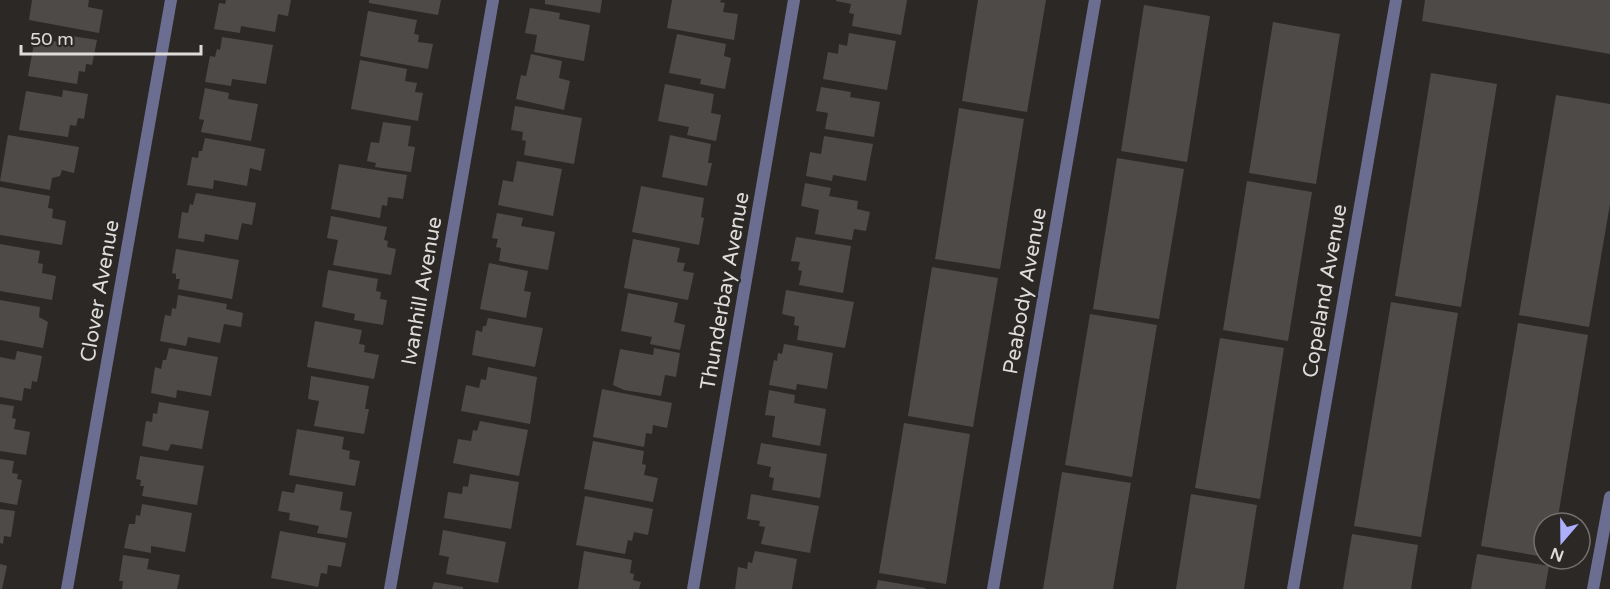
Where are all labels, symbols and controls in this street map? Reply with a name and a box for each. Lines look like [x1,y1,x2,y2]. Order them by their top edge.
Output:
scale bar [21,18,201,56]
text: 50 m [30,28,74,50]
street label: Thunderbay Avenue [695,190,755,392]
street label: Copeland Avenue [1297,202,1353,380]
street label: Peabody Avenue [998,206,1052,376]
street label: Ivanhill Avenue [397,215,447,367]
street label: Clover Avenue [75,218,125,364]
north arrow [1532,511,1592,571]
text: N [1548,543,1567,566]

